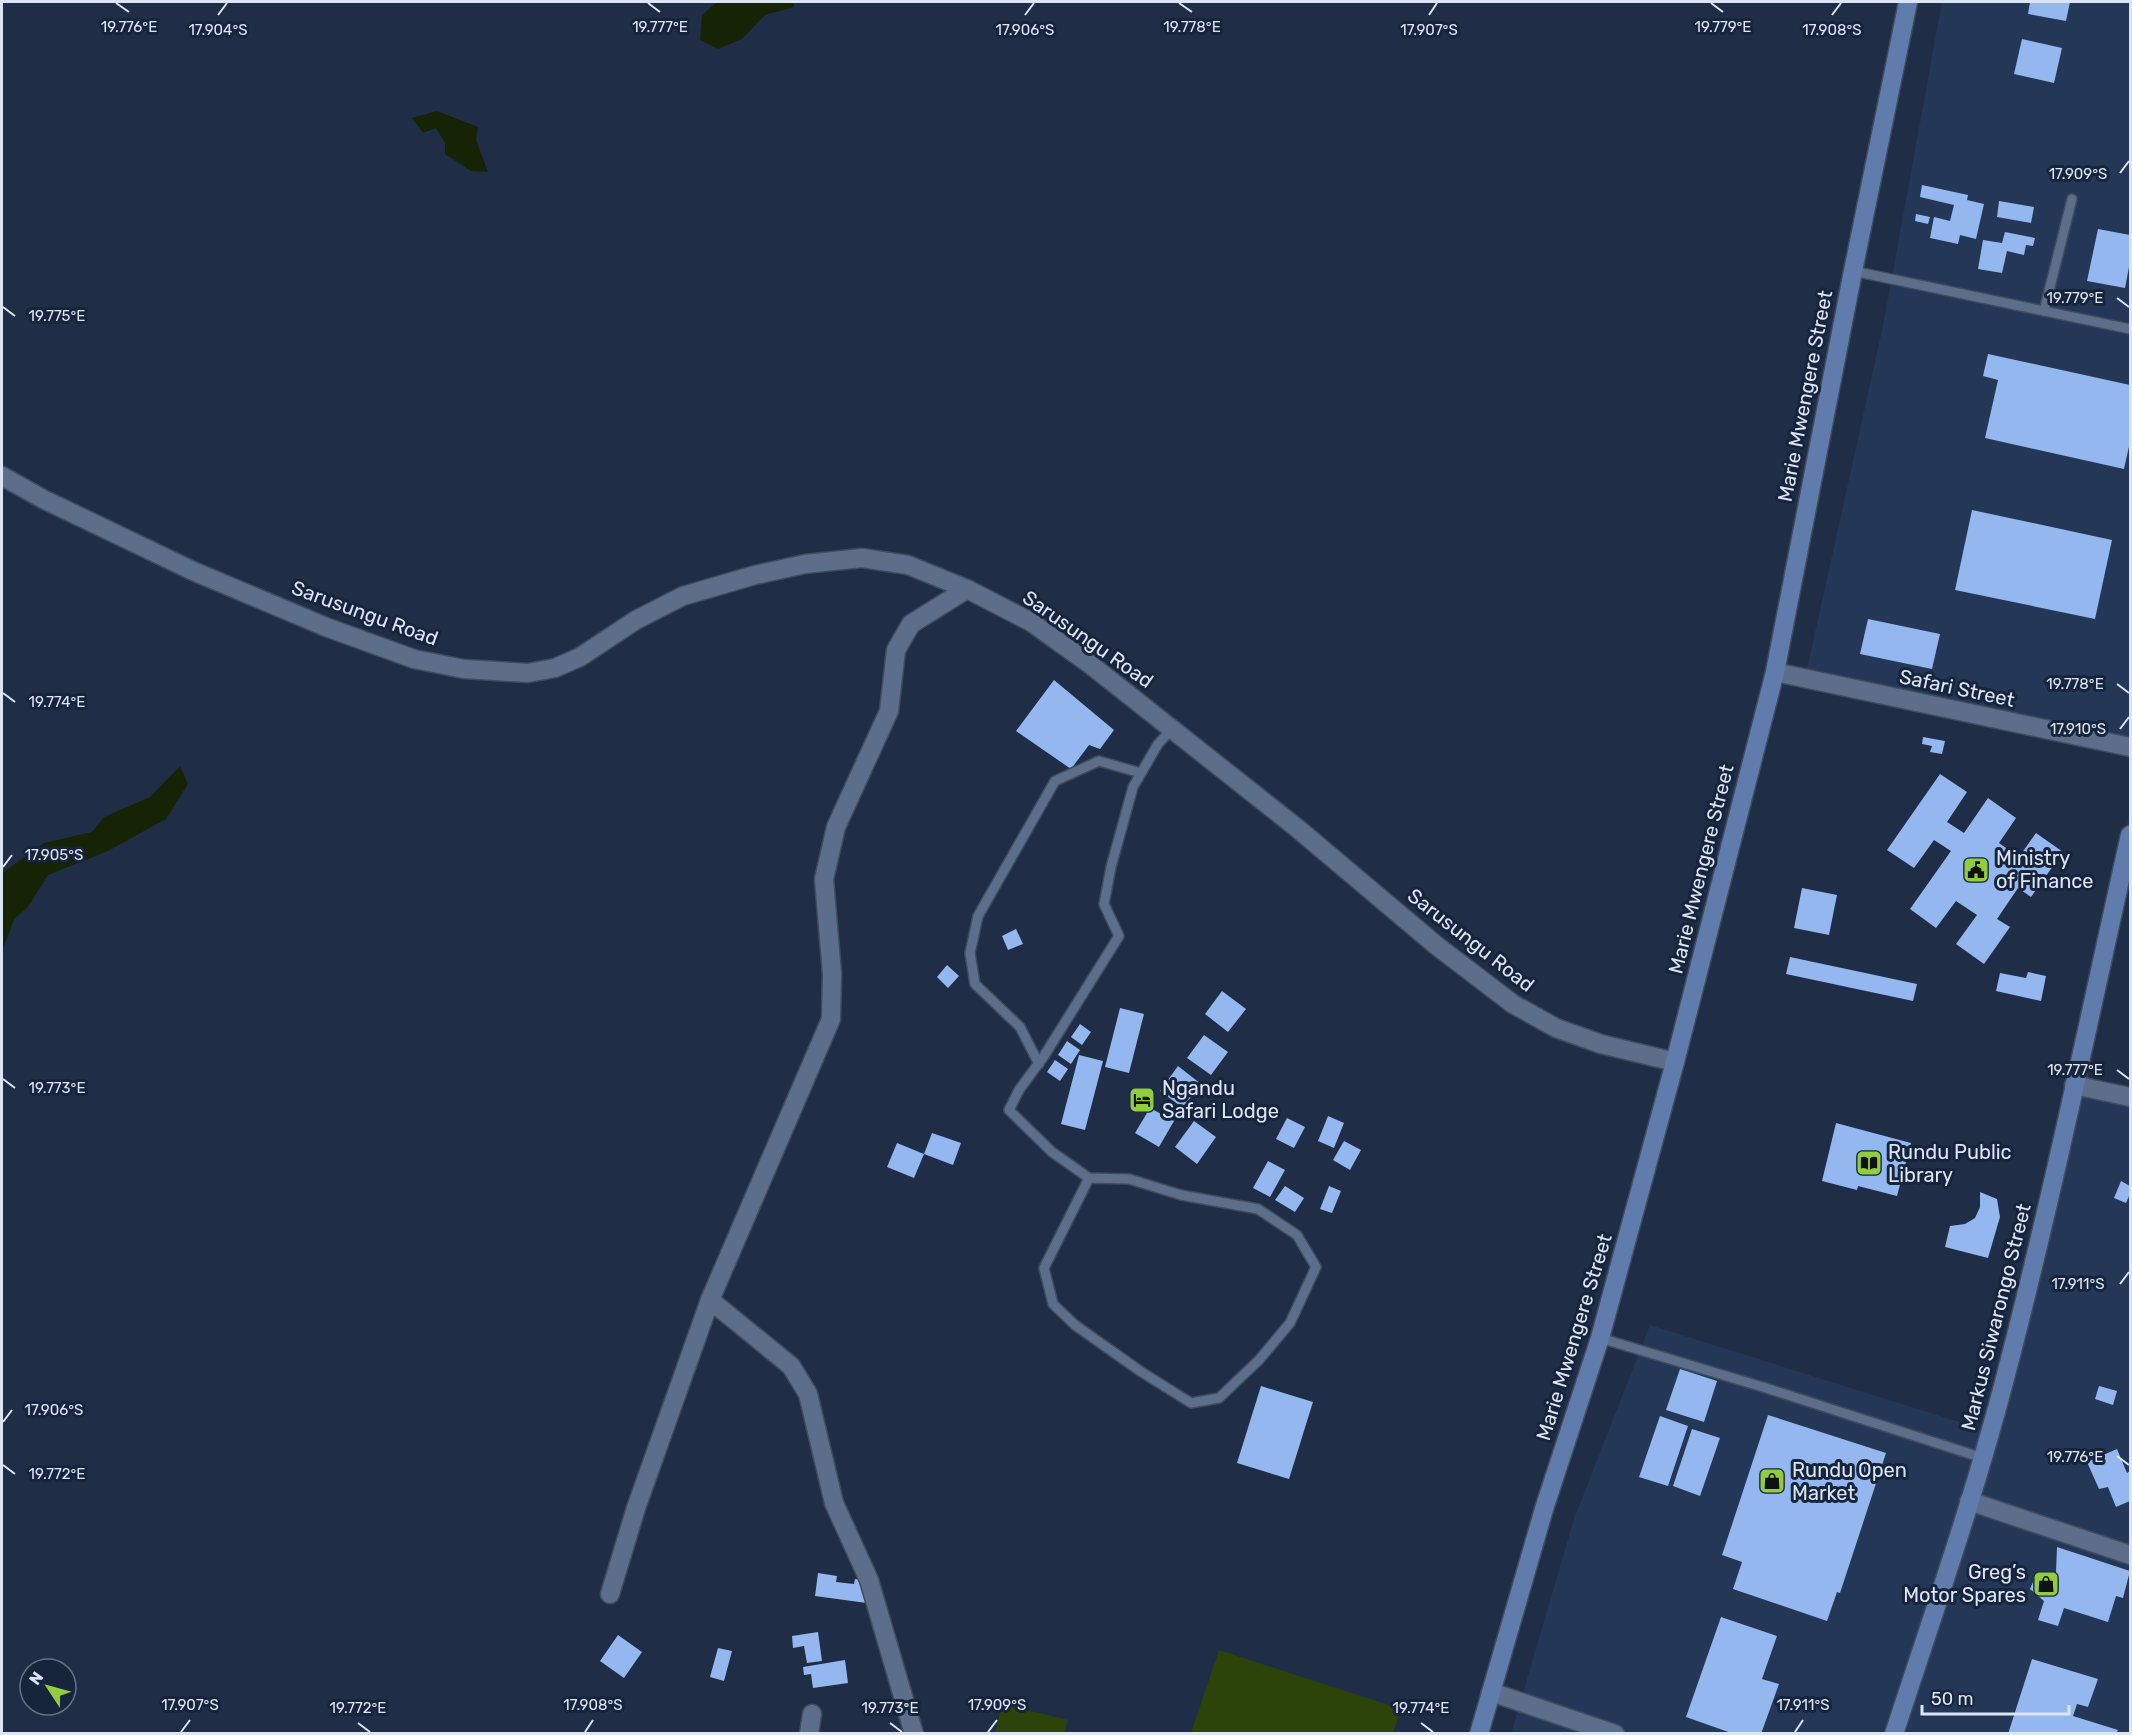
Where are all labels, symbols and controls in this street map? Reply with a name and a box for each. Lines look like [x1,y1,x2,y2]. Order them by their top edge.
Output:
text: 19.776°E [101,18,157,36]
text: 19.777°E [632,18,688,36]
text: 19.778°E [1163,18,1221,36]
text: 19.779°E [1695,18,1751,36]
text: 17.904°S [188,21,248,39]
text: 17.906°S [996,21,1054,39]
text: 17.907°S [1400,21,1458,39]
text: 17.908°S [1802,21,1862,39]
text: 17.909°S [2049,165,2107,183]
street label: Marie Mwengere Street [1773,288,1837,504]
text: 19.779°E [2047,289,2103,307]
text: 19.775°E [29,307,85,325]
street label: Sarusungu Road [289,575,441,651]
street label: Sarusungu Road [1018,585,1158,693]
street label: Safari Street [1897,664,2017,712]
text: 19.778°E [2046,675,2104,693]
text: 19.774°E [29,693,85,711]
text: 17.910°S [2050,720,2106,738]
street label: Marie Mwengere Street [1663,762,1739,976]
text: 17.905°S [25,846,83,864]
place label: Ministry of Finance [1996,846,2094,893]
public building icon: Ministry of Finance [1961,855,1991,885]
street label: Sarusungu Road [1403,883,1539,997]
text: 19.777°E [2047,1061,2103,1079]
place label: Ngandu Safari Lodge [1162,1076,1279,1123]
text: 19.773°E [29,1079,86,1097]
hotel icon: Ngandu Safari Lodge [1127,1085,1157,1115]
place label: Rundu Public Library [1888,1140,2012,1187]
library icon: Rundu Public Library [1854,1148,1884,1178]
street label: Markus Siwarongo Street [1956,1201,2036,1433]
street label: Marie Mwengere Street [1531,1231,1617,1443]
text: 17.911°S [2051,1275,2105,1293]
text: 17.906°S [25,1401,83,1419]
text: 19.776°E [2047,1448,2103,1466]
place label: Rundu Open Market [1792,1458,1907,1505]
text: 19.772°E [29,1465,85,1483]
shop icon: Rundu Open Market [1757,1466,1787,1496]
place label: Greg’s Motor Spares [1903,1560,2026,1607]
shop icon: Greg’s Motor Spares [2031,1569,2061,1599]
north arrow [18,1657,78,1717]
text: N [25,1668,47,1689]
scale bar [1922,1678,2069,1716]
text: 50 m [1931,1688,1974,1710]
text: 17.907°S [161,1696,219,1714]
text: 17.908°S [563,1696,623,1714]
text: 17.909°S [968,1696,1026,1714]
text: 17.911°S [1776,1696,1830,1714]
text: 19.772°E [330,1699,386,1717]
text: 19.773°E [862,1699,919,1717]
text: 19.774°E [1393,1699,1449,1717]

